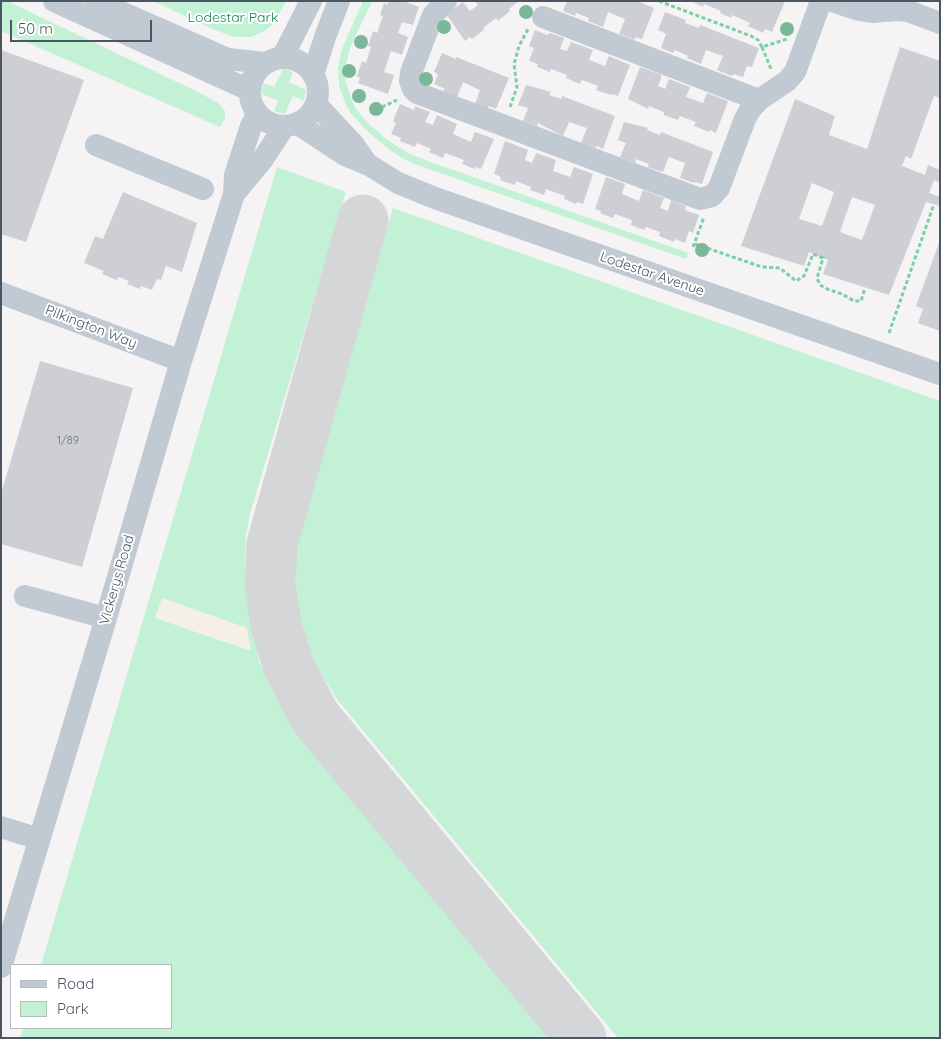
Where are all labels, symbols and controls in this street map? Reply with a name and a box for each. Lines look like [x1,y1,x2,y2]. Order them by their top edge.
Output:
scale bar [12,10,155,42]
park label: Lodestar Park [188,10,278,26]
text: 50 m [18,19,53,38]
street label: Lodestar Avenue [598,248,706,300]
street label: Pilkington Way [43,302,139,352]
house number: 1/89 [57,434,79,448]
street label: Vickerys Road [96,533,138,627]
legend [10,964,172,1029]
text: Road [57,974,94,993]
text: Park [57,999,89,1018]

